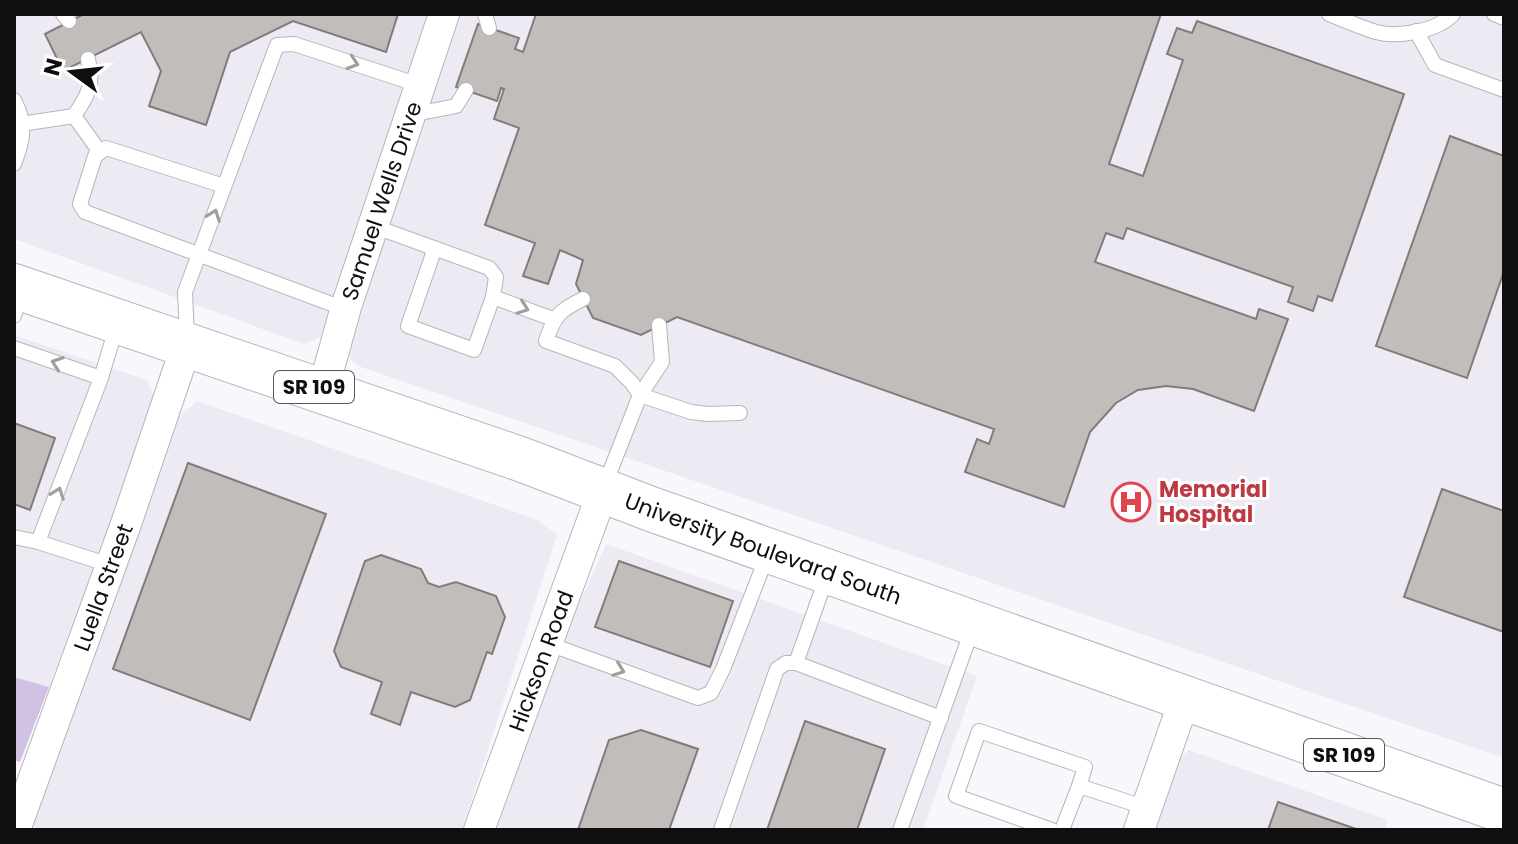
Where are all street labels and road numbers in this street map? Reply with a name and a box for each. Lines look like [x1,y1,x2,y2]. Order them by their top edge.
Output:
street label: Samuel Wells Drive [334,98,430,305]
road number: SR 109 [274,371,354,403]
street label: University Boulevard South [620,485,906,613]
street label: Luella Street [66,520,141,656]
street label: Hickson Road [501,586,581,736]
road number: SR 109 [1304,739,1384,771]

